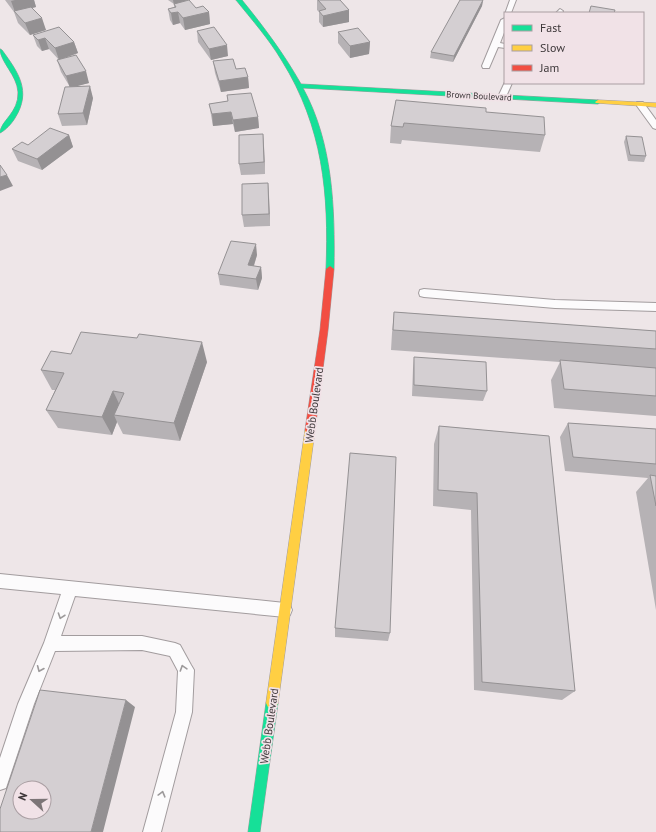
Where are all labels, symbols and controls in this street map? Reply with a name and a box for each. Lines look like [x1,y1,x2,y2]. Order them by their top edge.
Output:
legend [504,12,644,84]
text: Fast [540,20,561,35]
text: Slow [540,40,565,55]
text: Jam [539,60,559,75]
street label: Brown Boulevard [446,88,512,103]
street label: Webb Boulevard [302,366,326,444]
one-way arrow [57,612,65,619]
one-way arrow [179,664,188,671]
one-way arrow [37,665,45,672]
street label: Webb Boulevard [257,687,281,765]
north arrow [12,780,52,820]
text: N [15,791,30,802]
one-way arrow [157,791,166,798]

